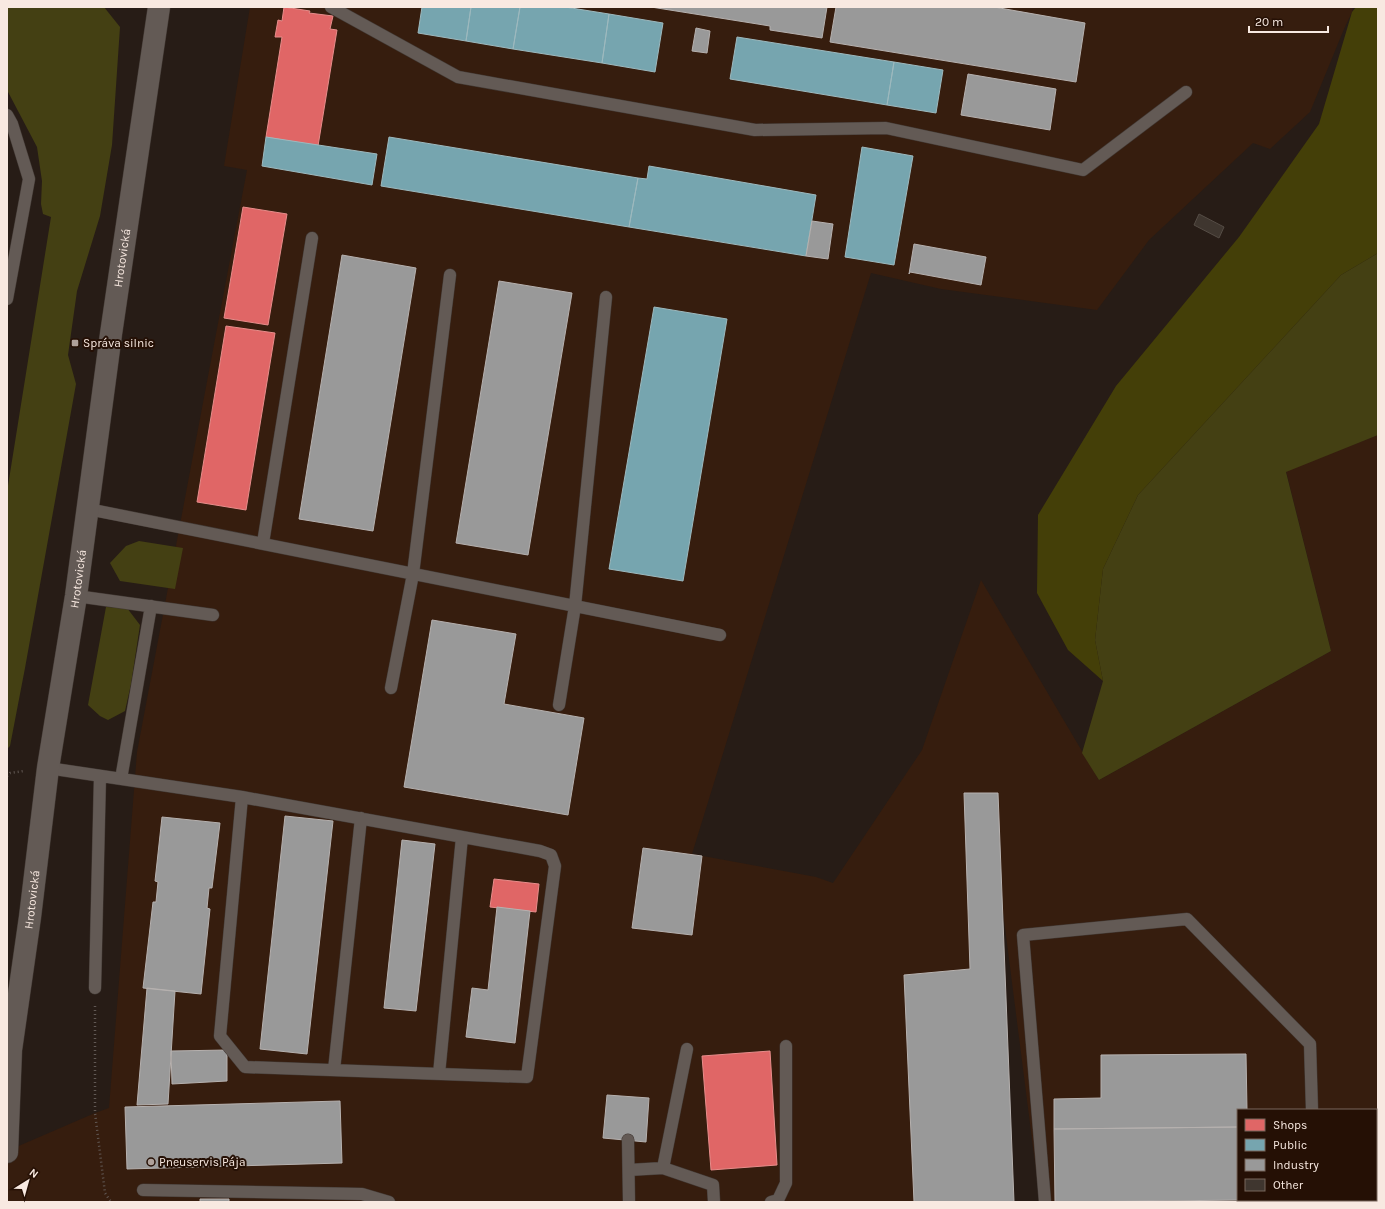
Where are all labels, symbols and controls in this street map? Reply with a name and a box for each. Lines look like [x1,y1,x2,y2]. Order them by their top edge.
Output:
scale bar [1249,8,1328,34]
text: 20 m [1255,15,1283,29]
street label: Hrotovická [111,228,133,288]
place label: Správa silnic [83,336,154,350]
marker: Správa silnic [70,338,80,348]
street label: Hrotovická [67,549,89,609]
street label: Hrotovická [21,869,43,930]
legend [1237,1109,1377,1201]
text: Shops [1273,1118,1307,1132]
text: Public [1273,1138,1307,1152]
place label: Pneuservis Pája [159,1155,246,1169]
marker: Pneuservis Pája [146,1157,156,1167]
text: Industry [1273,1158,1319,1172]
north arrow [8,1161,48,1201]
text: N [27,1166,41,1181]
text: Other [1273,1178,1304,1192]

